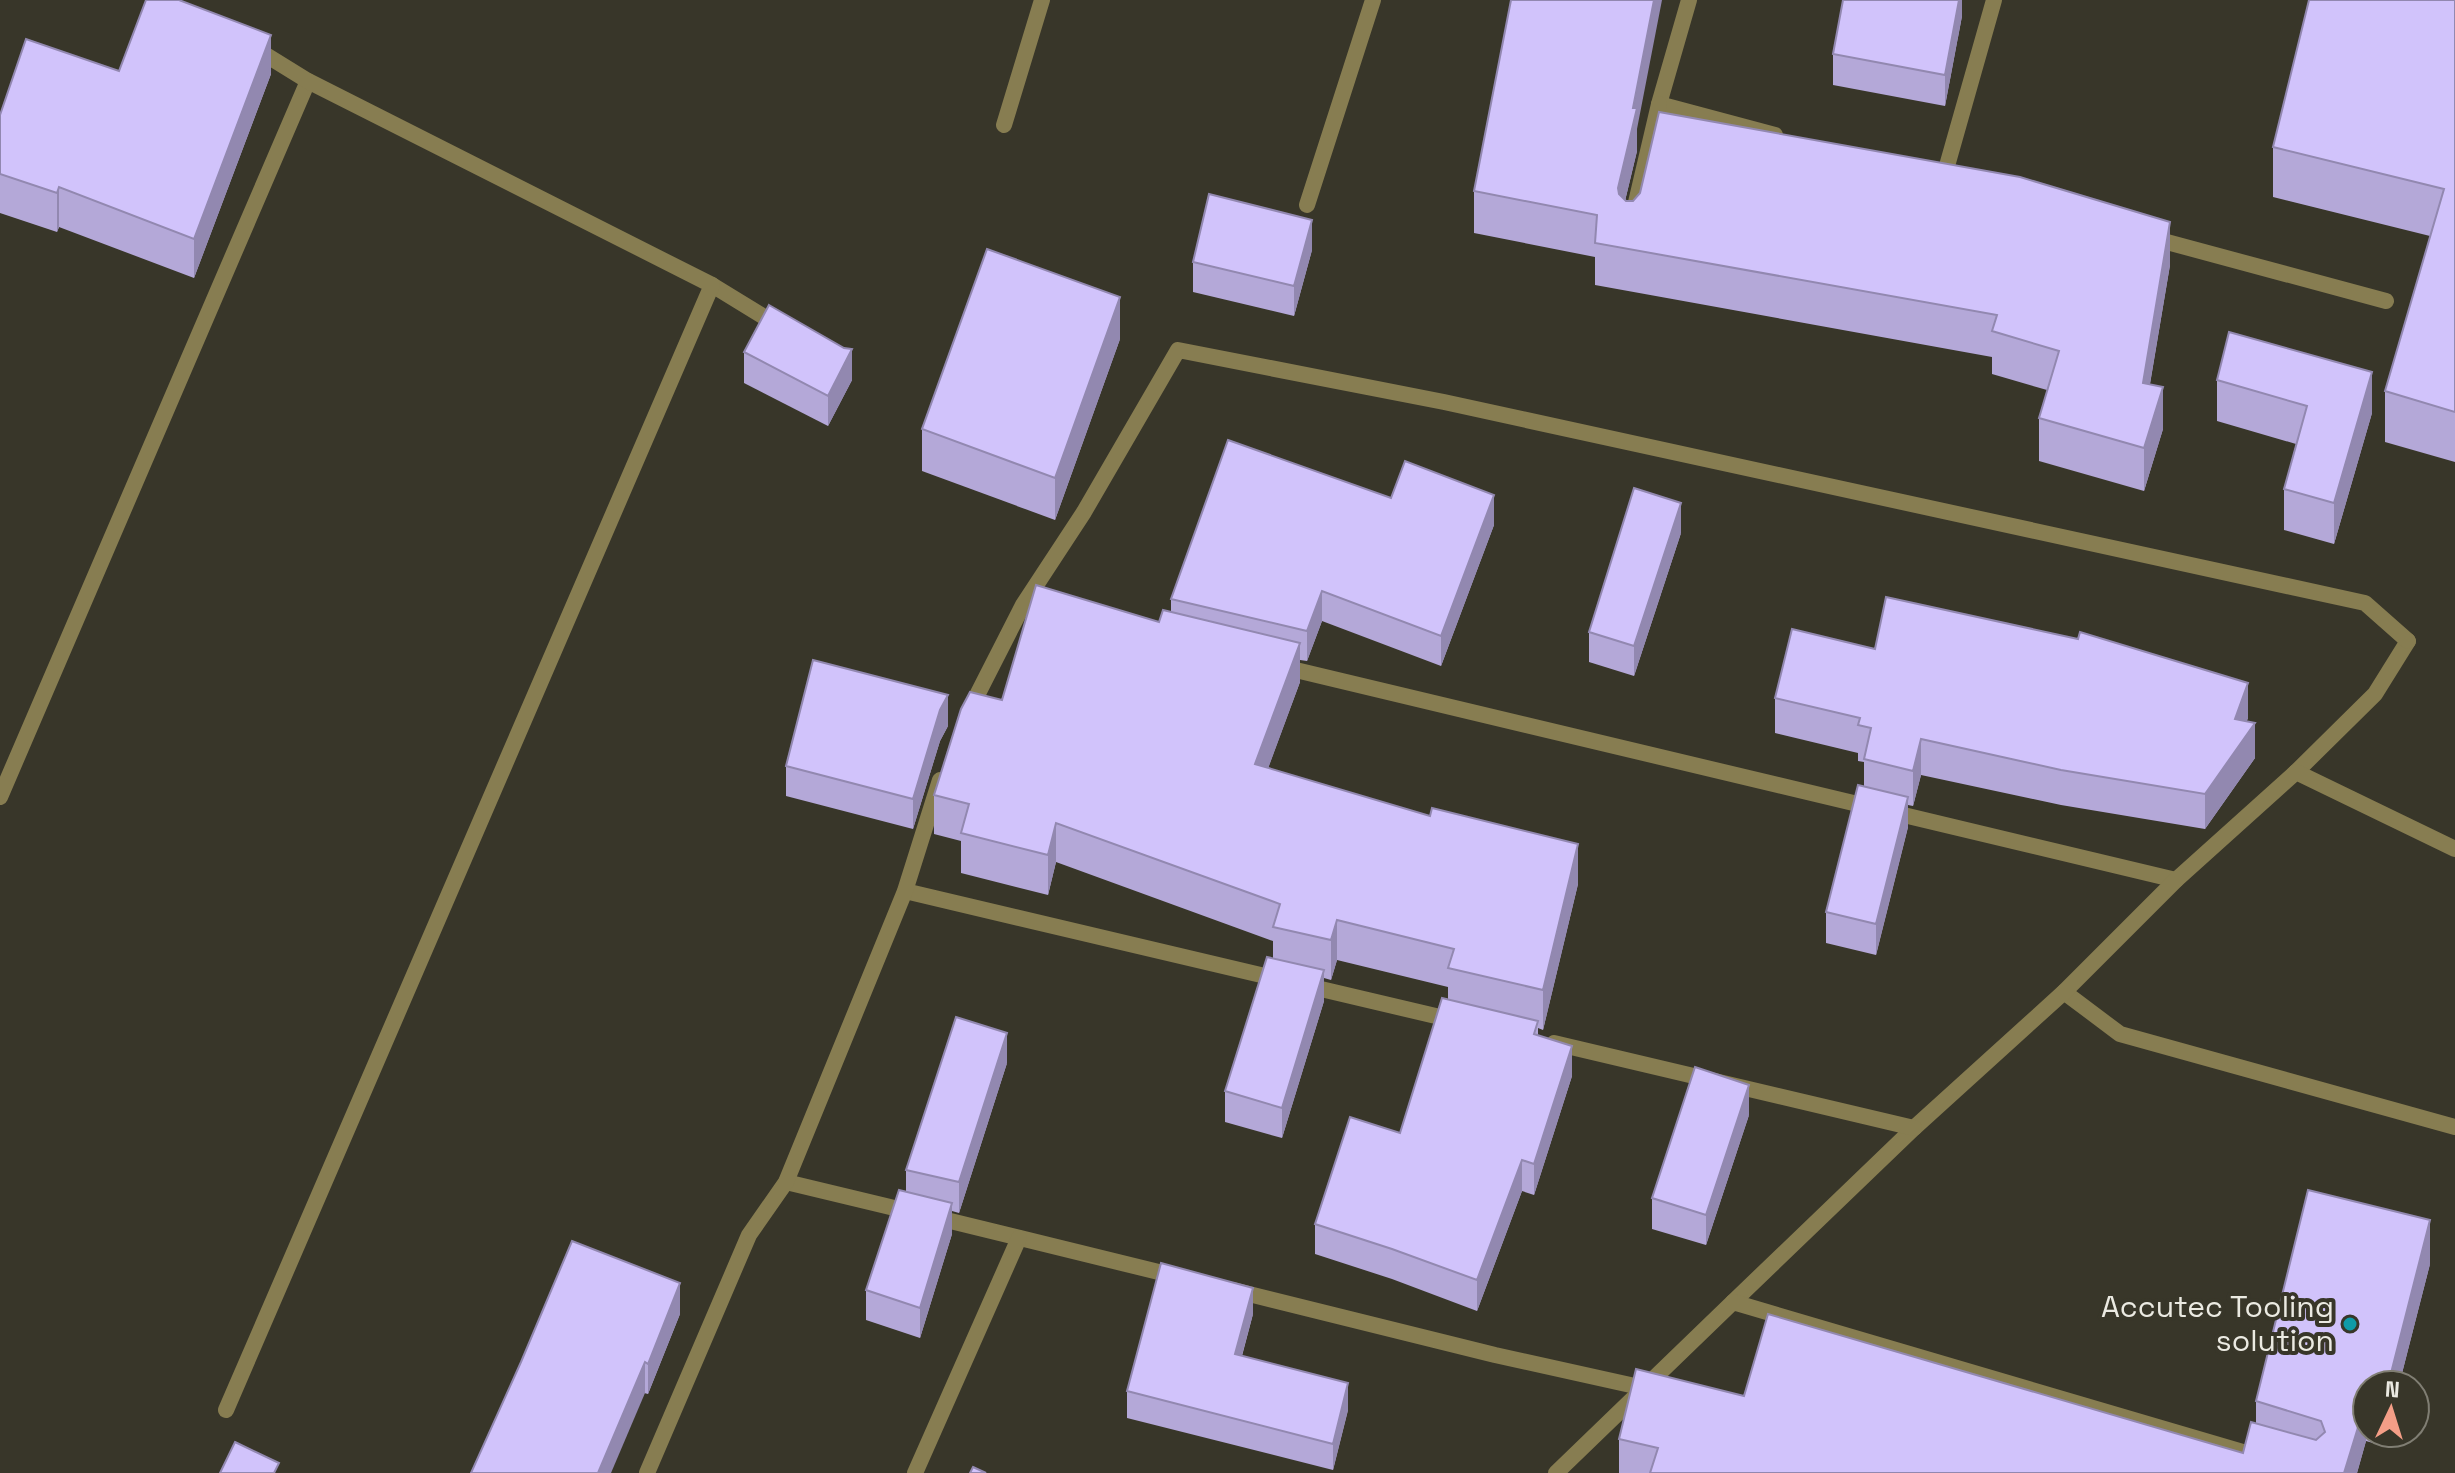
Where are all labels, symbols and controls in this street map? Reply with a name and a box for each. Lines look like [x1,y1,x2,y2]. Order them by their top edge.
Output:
place label: Accutec Tooling solution [2101,1287,2334,1360]
marker: Accutec Tooling solution [2341,1315,2359,1333]
north arrow [2351,1369,2431,1449]
text: N [2384,1375,2401,1404]

